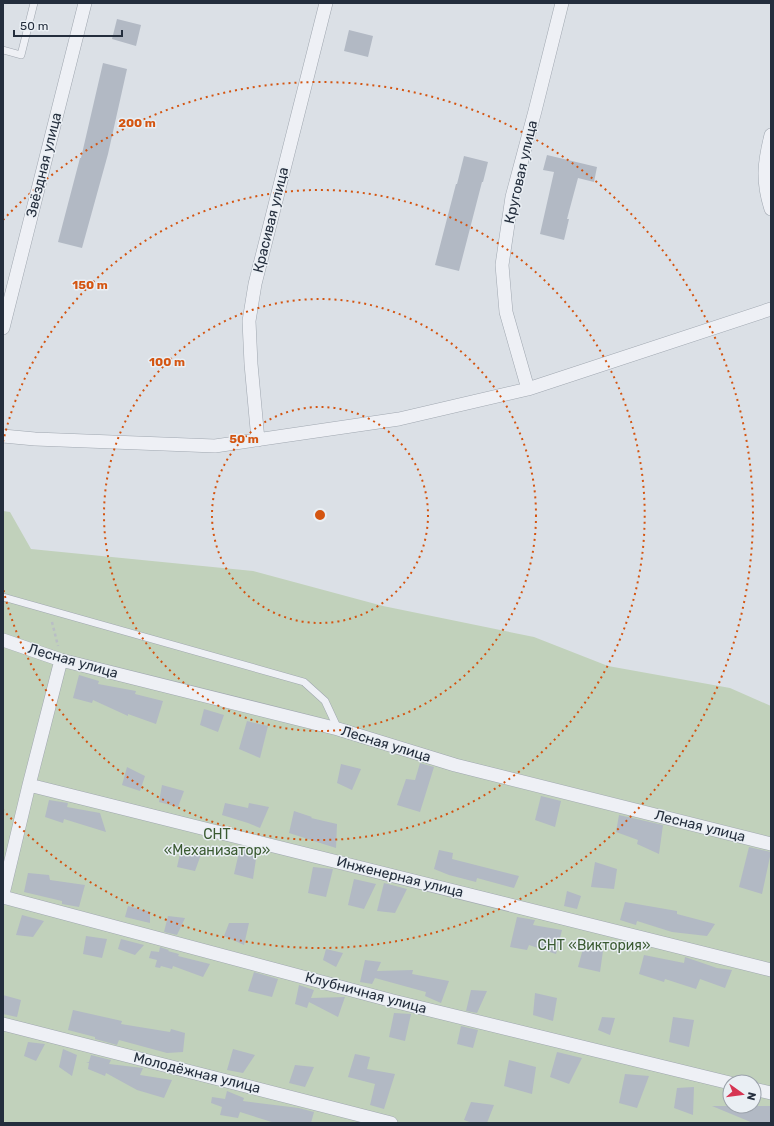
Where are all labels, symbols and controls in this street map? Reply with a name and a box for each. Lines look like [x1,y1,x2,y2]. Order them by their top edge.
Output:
scale bar [14,12,122,38]
text: 50 m [20,19,48,33]
street label: Звёздная улица [23,111,65,219]
text: 200 m [118,116,156,130]
street label: Круговая улица [501,119,541,225]
street label: Красивая улица [250,165,292,275]
text: 150 m [72,278,108,292]
text: 100 m [149,355,185,369]
text: 50 m [229,432,259,446]
centre of rings [313,508,327,522]
street label: Лесная улица [26,640,120,682]
street label: Лесная улица [339,722,433,766]
street label: Лесная улица [653,806,747,846]
park label: СНТ «Механизатор» [164,826,270,859]
street label: Инженерная улица [335,853,465,901]
park label: СНТ «Виктория» [538,937,650,954]
street label: Клубничная улица [303,969,429,1017]
street label: Молодёжная улица [132,1049,262,1097]
north arrow [722,1074,762,1114]
text: N [744,1091,758,1102]

